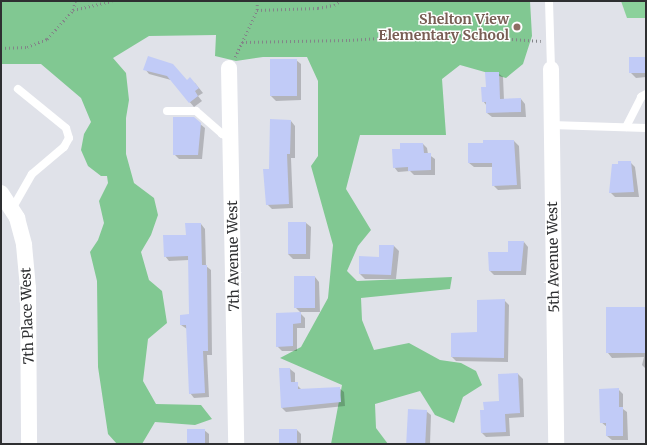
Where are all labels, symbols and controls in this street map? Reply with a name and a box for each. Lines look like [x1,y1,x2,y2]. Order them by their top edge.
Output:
place label: Shelton View Elementary School [378,11,509,44]
marker: Shelton View Elementary School [512,22,522,32]
street label: 7th Avenue West [224,200,242,312]
street label: 5th Avenue West [544,201,562,313]
street label: 7th Place West [17,267,37,365]

